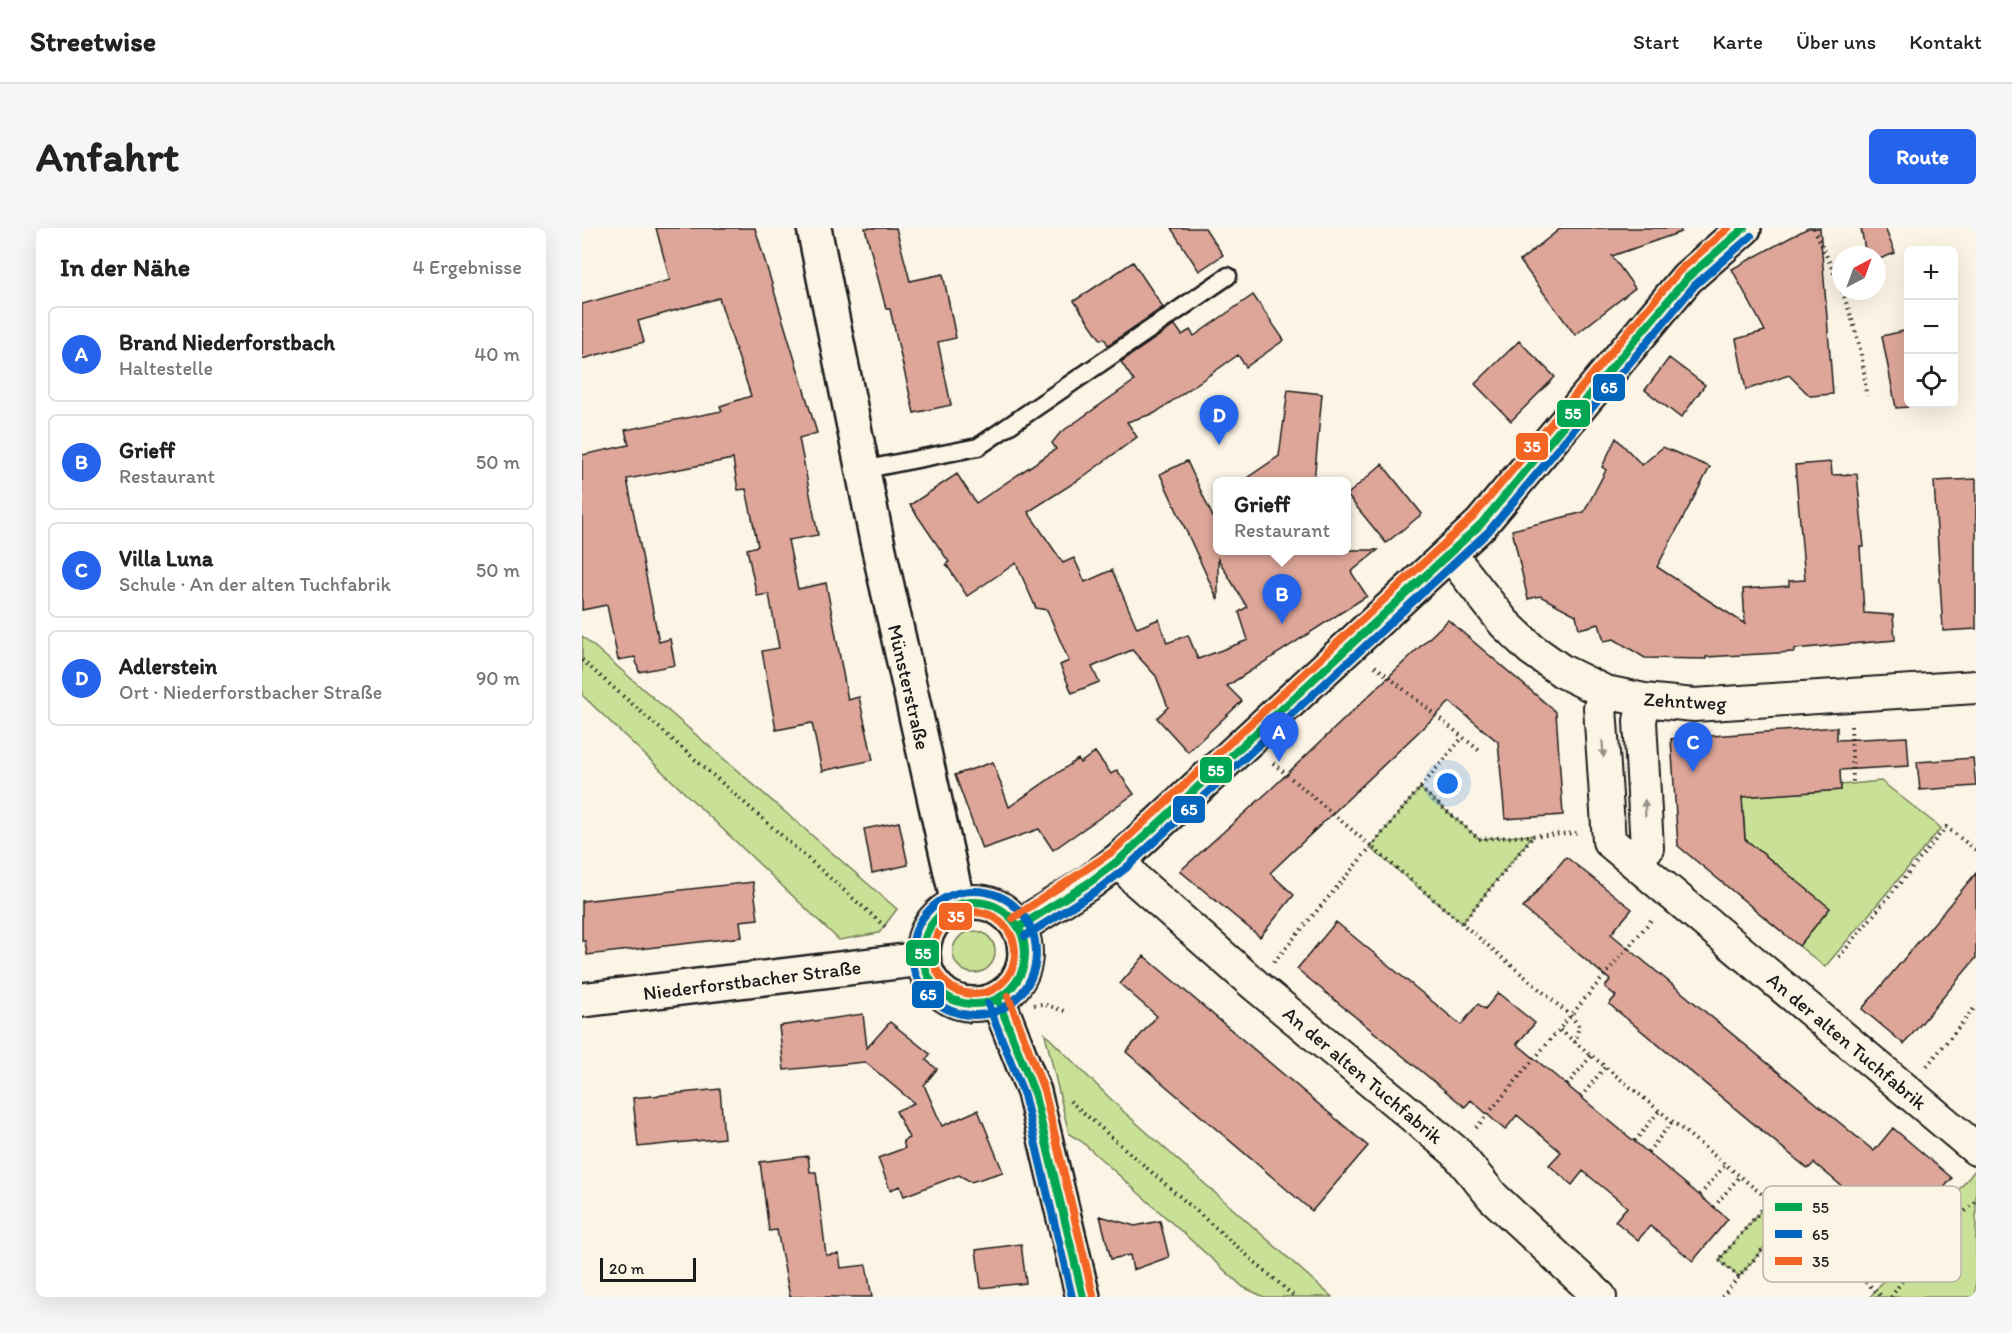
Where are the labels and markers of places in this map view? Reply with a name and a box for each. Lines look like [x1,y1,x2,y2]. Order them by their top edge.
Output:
pin: D [1200,396,1238,445]
pin: B [1262,574,1302,624]
pin: A [1260,712,1298,762]
pin: C [1674,722,1712,772]

